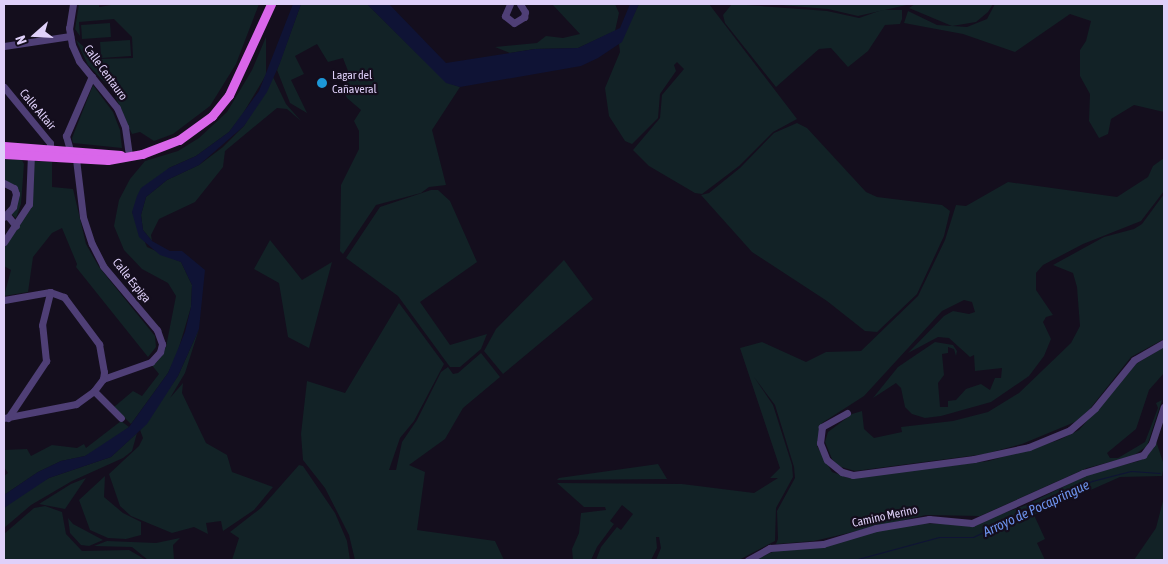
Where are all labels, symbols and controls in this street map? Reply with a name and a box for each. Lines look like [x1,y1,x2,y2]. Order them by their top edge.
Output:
north arrow [10,10,60,60]
text: N [12,33,30,46]
street label: Calle Centauro [80,42,130,104]
place label: Lagar del Cañaveral [332,69,377,97]
marker: Lagar del Cañaveral [316,77,328,89]
street label: Calle Altair [16,87,58,133]
street label: Calle Espiga [109,256,153,306]
water label: Arroyo de Pocapringue [980,476,1092,540]
street label: Camino Merino [851,503,919,531]

